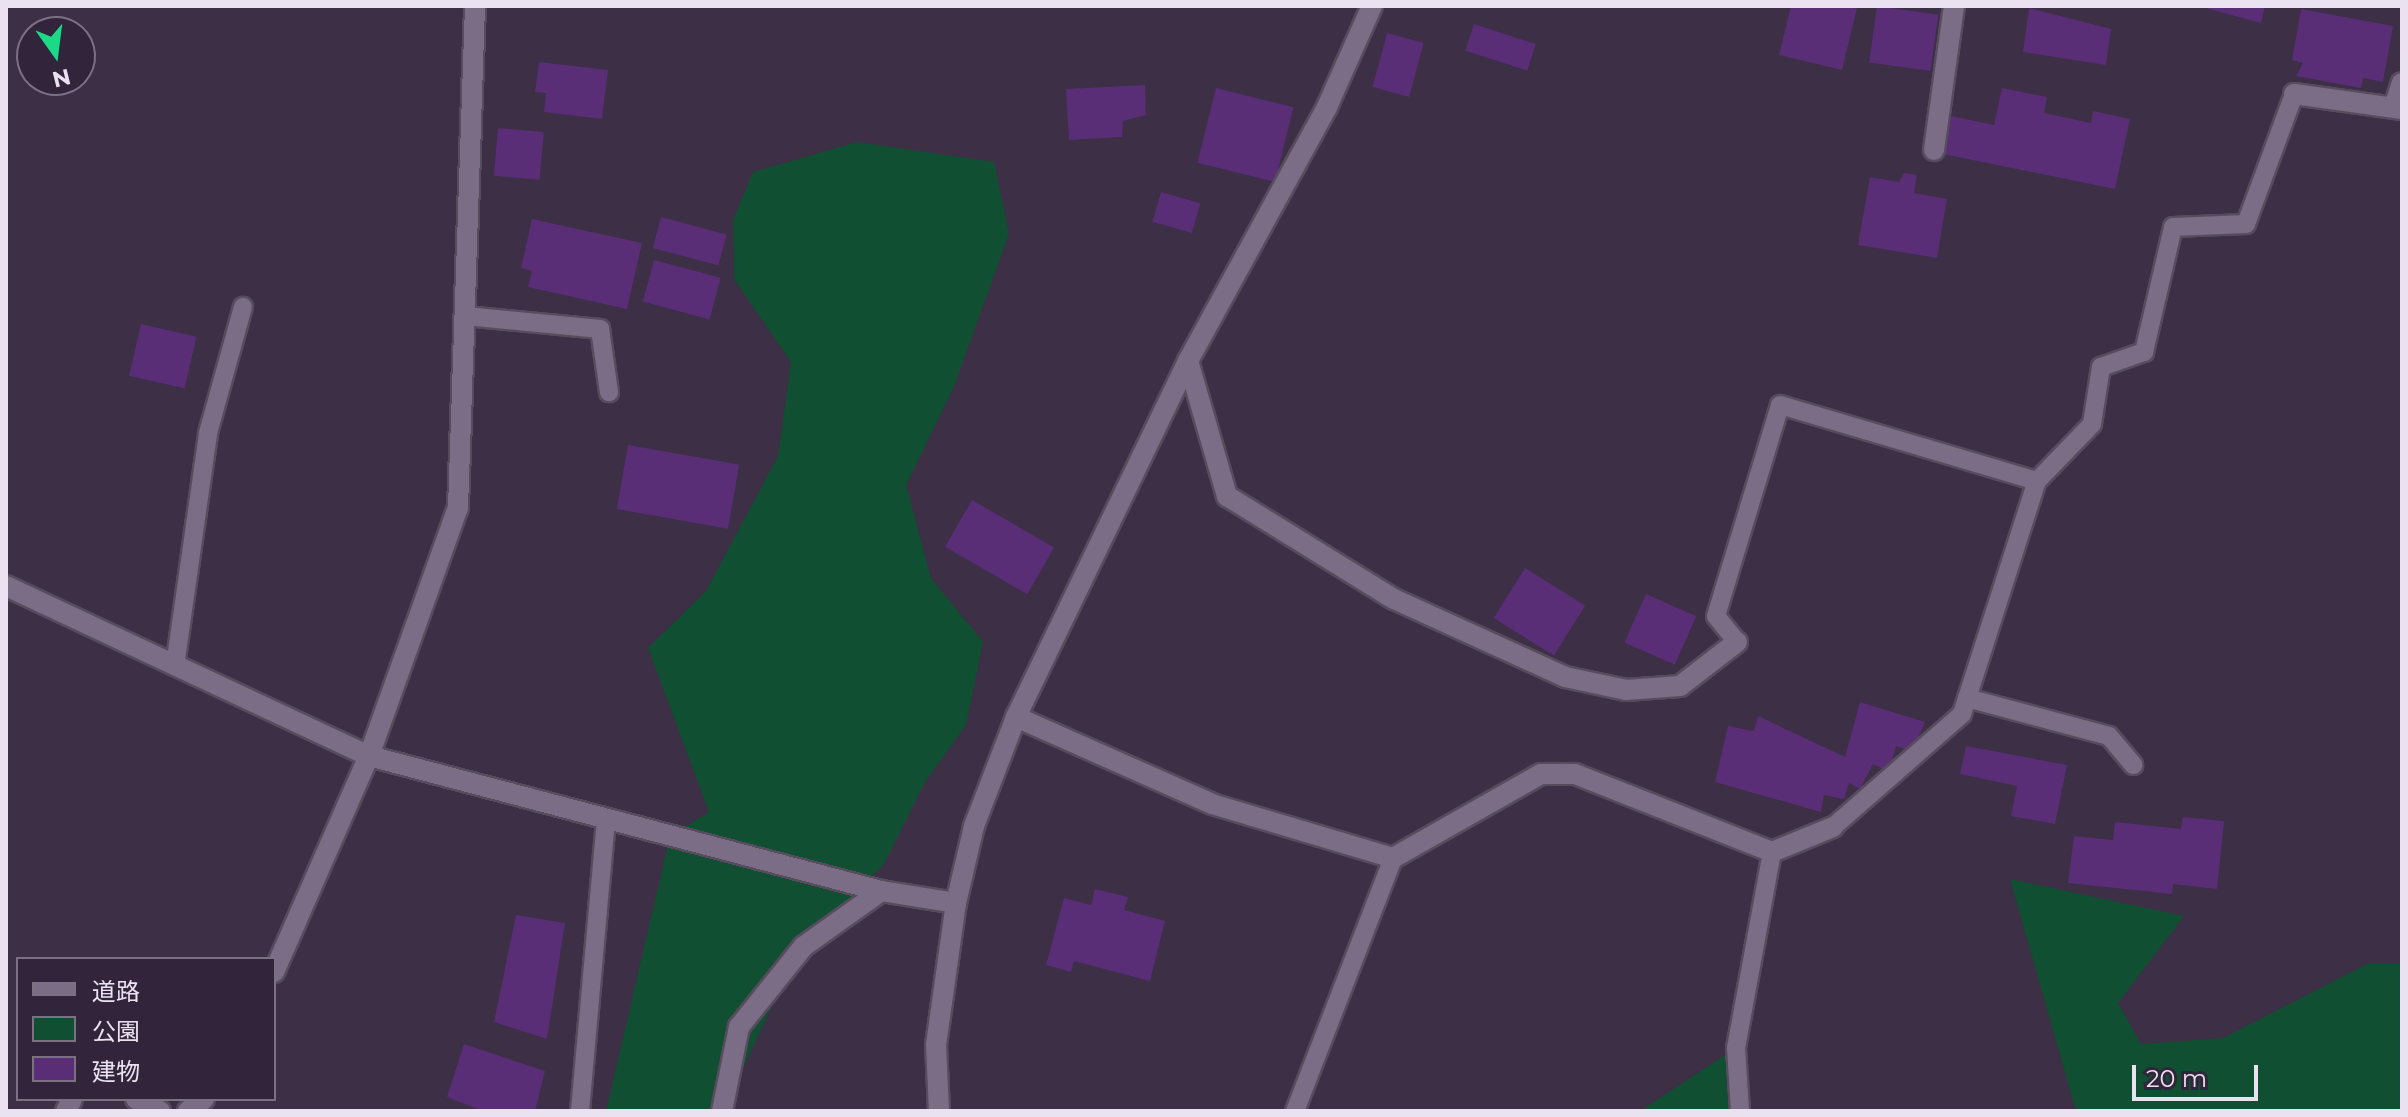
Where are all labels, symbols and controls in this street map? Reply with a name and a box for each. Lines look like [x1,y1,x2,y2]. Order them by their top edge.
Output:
north arrow [16,16,96,96]
text: N [50,63,73,93]
legend [16,957,276,1101]
text: 道路 [92,977,140,1006]
text: 公園 [92,1017,140,1046]
scale bar [2136,1049,2262,1099]
text: 建物 [92,1057,140,1086]
text: 20 m [2146,1064,2207,1093]

